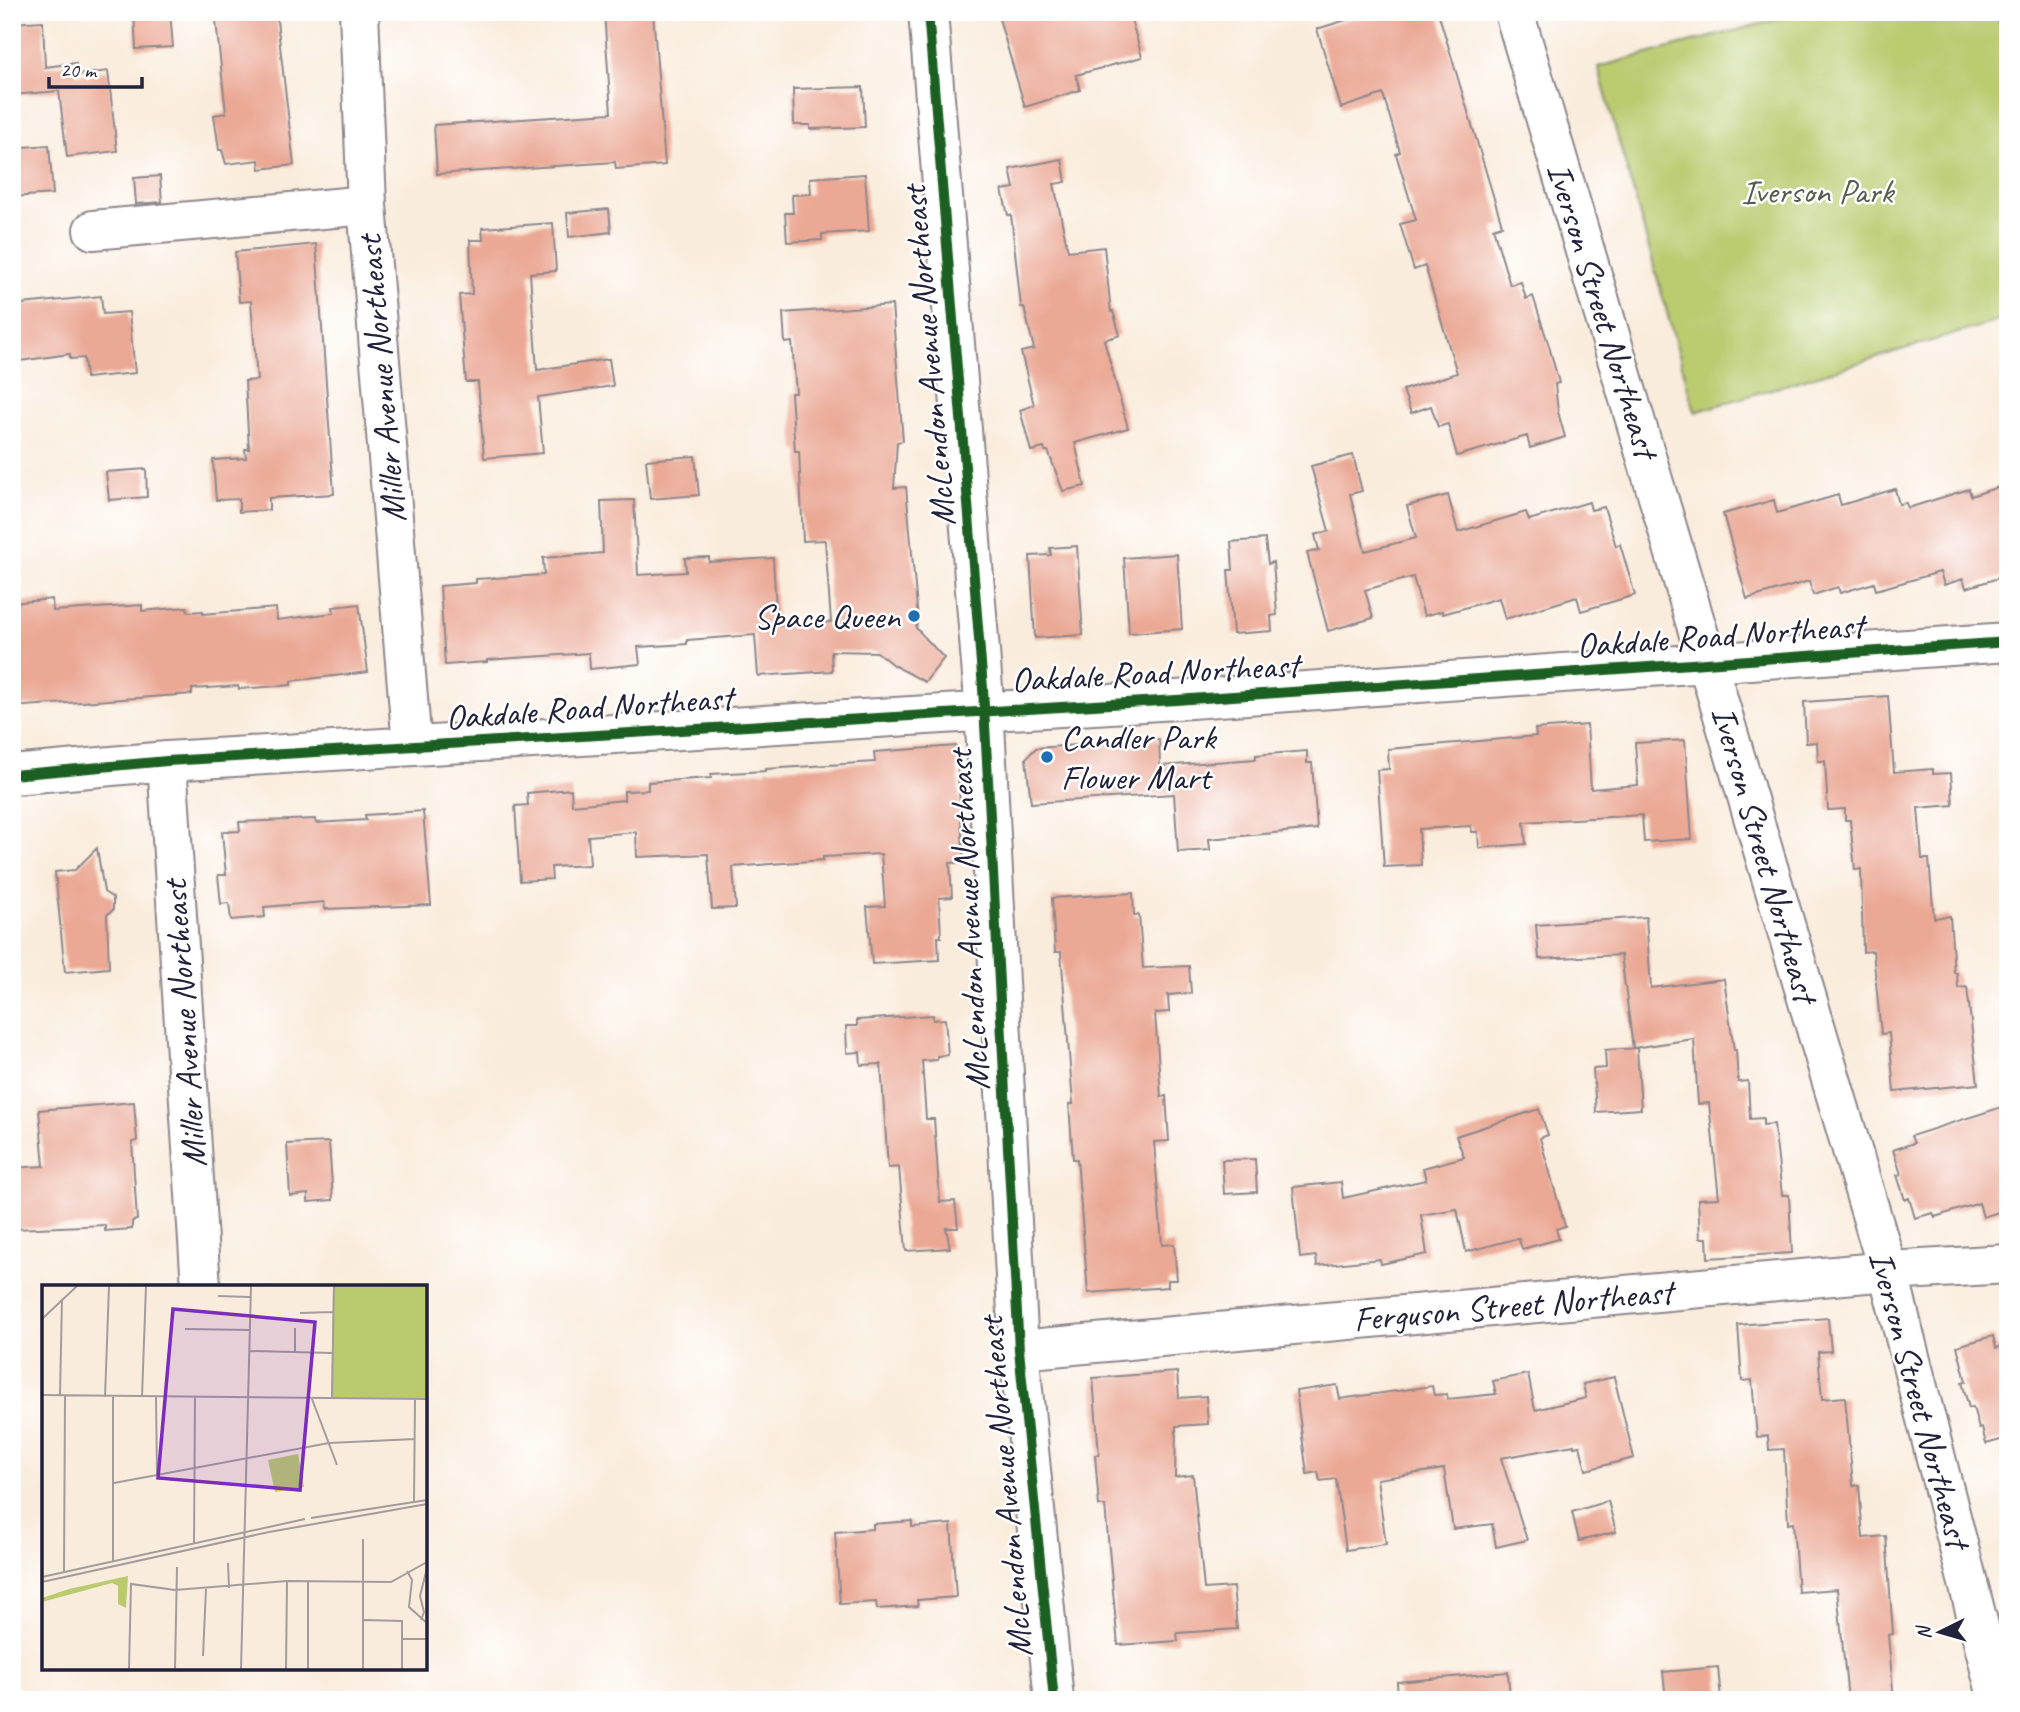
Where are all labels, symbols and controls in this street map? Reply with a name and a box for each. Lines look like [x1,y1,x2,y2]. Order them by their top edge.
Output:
scale bar [49,46,142,90]
text: 20 m [60,57,98,83]
street label: Iverson Street Northeast [1536,158,1670,467]
park label: Iverson Park [1741,169,1895,214]
street label: McLendon Avenue Northeast [891,181,966,528]
street label: Miller Avenue Northeast [346,230,416,524]
place label: Space Queen [754,594,901,639]
street label: Oakdale Road Northeast [1575,603,1869,668]
marker: Space Queen [906,608,922,624]
street label: Oakdale Road Northeast [1010,642,1304,702]
street label: Oakdale Road Northeast [444,675,738,740]
street label: Iverson Street Northeast [1701,701,1829,1011]
place label: Candler Park Flower Mart [1061,715,1217,800]
street label: McLendon Avenue Northeast [937,745,1000,1092]
marker: Candler Park Flower Mart [1039,749,1055,765]
street label: Miller Avenue Northeast [152,876,217,1169]
street label: Iverson Street Northeast [1858,1246,1982,1557]
street label: Ferguson Street Northeast [1352,1269,1679,1342]
inset map [42,1285,427,1670]
street label: McLendon Avenue Northeast [968,1312,1043,1659]
north arrow [1904,1596,1974,1666]
text: N [1911,1623,1937,1640]

